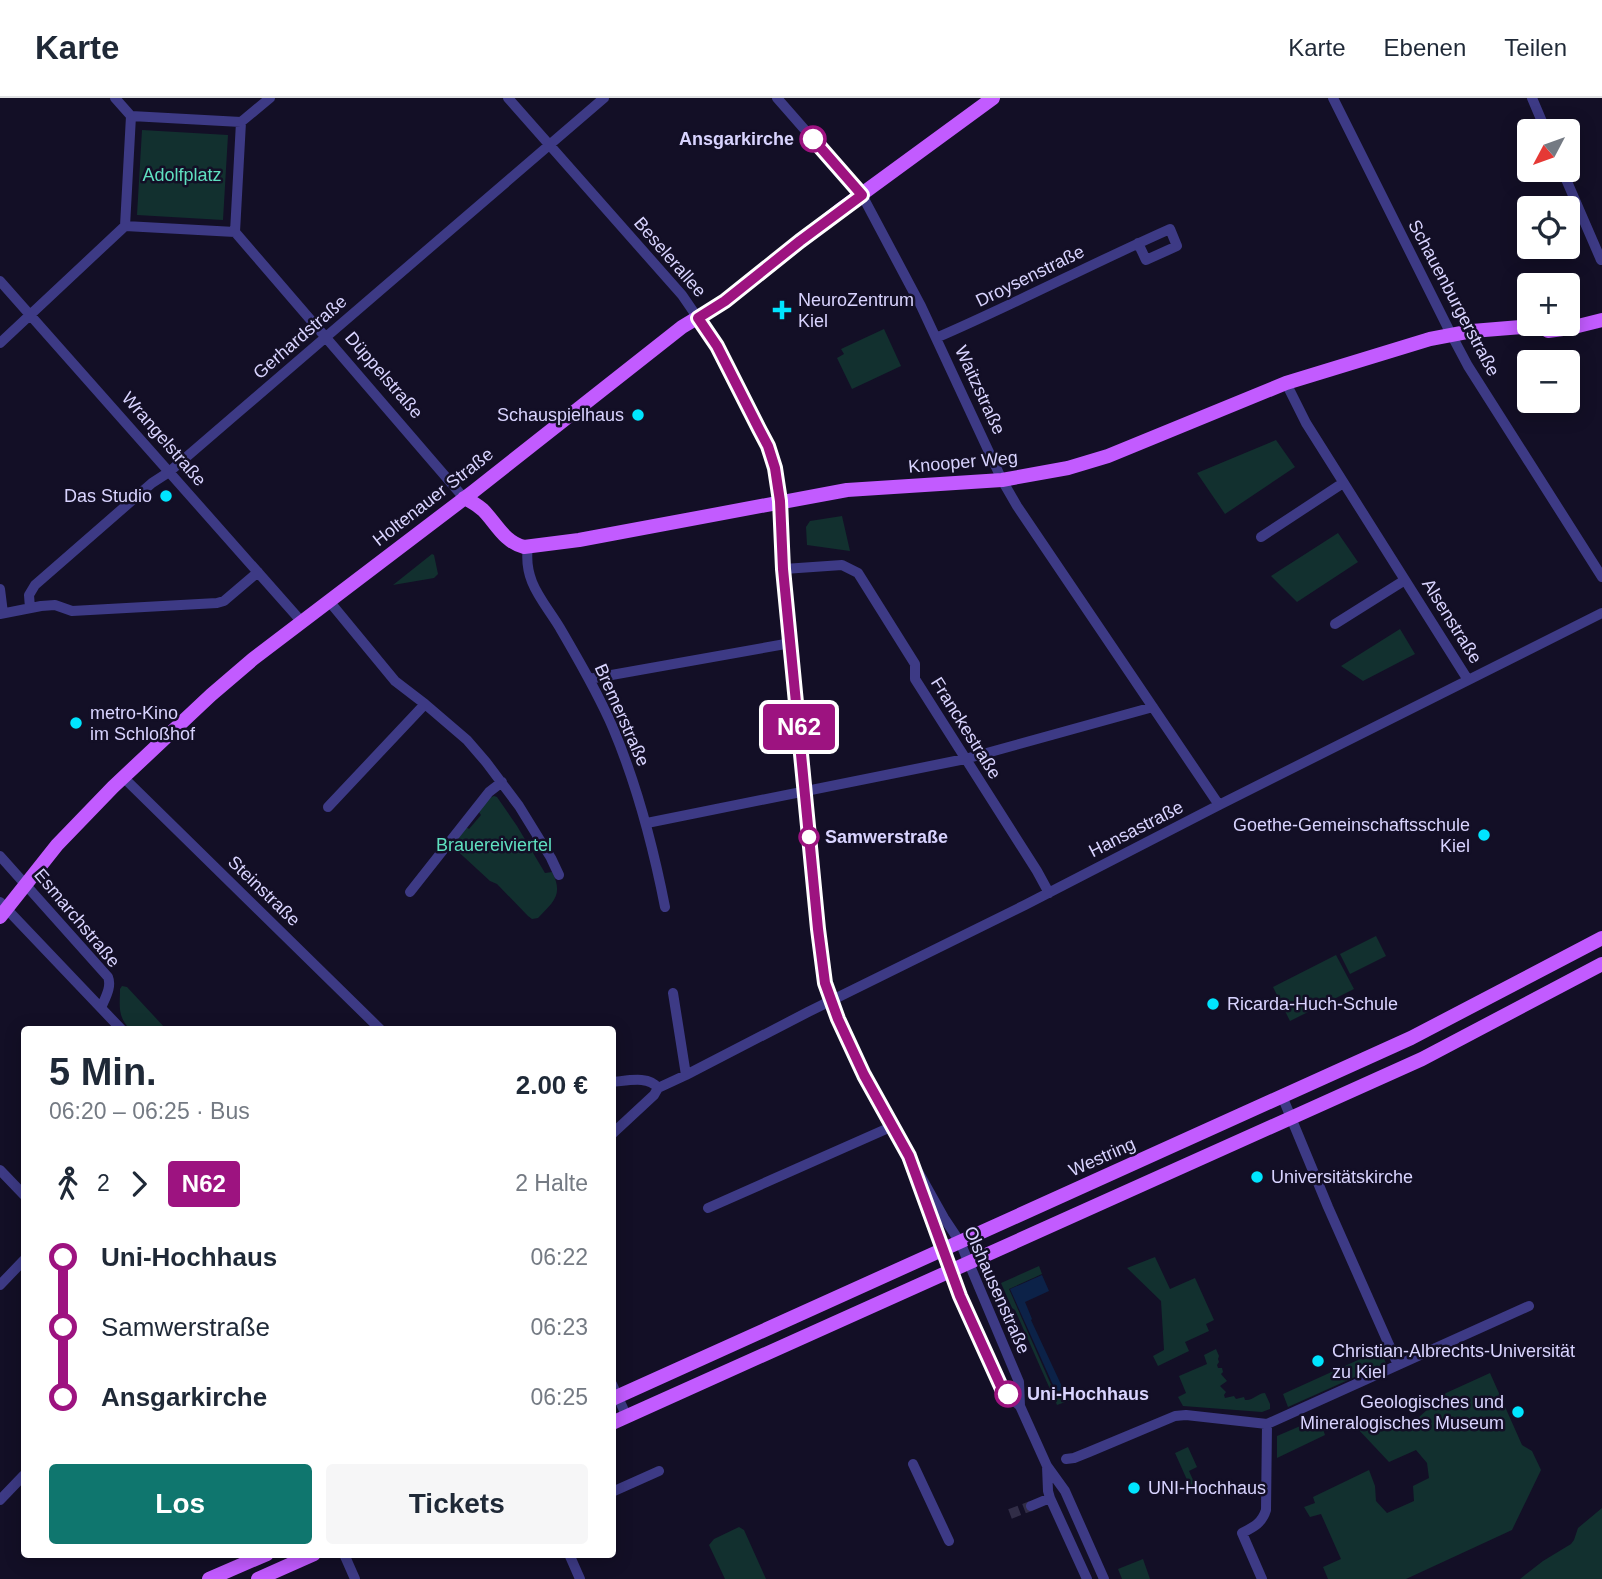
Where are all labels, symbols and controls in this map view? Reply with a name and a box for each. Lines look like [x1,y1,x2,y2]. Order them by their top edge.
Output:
text: Karte [35,29,119,66]
text: Karte [1288,34,1346,61]
text: Ebenen [1384,34,1466,61]
text: Teilen [1504,34,1567,61]
north arrow [1517,119,1580,182]
map controls [1517,119,1580,413]
marker: Ansgarkirche [800,126,826,152]
place label: Ansgarkirche [679,129,794,149]
park label: Adolfplatz [142,165,222,185]
button: locate [1517,196,1580,259]
street label: Beselerallee [630,213,710,301]
street label: Schauenburgerstraße [1404,216,1504,380]
street label: Droysenstraße [973,241,1087,311]
button: + [1517,273,1580,336]
place label: NeuroZentrum Kiel [798,290,914,331]
street label: Gerhardstraße [249,291,351,383]
marker: NeuroZentrum Kiel [772,300,792,320]
street label: Düppelstraße [341,328,427,422]
street label: Waitzstraße [951,343,1009,437]
button: − [1517,350,1580,413]
street label: Wrangelstraße [118,388,210,490]
place label: Schauspielhaus [497,405,624,425]
marker: Schauspielhaus [630,407,646,423]
street label: Holtenauer Straße [369,444,497,550]
street label: Knooper Weg [907,447,1019,477]
place label: Das Studio [64,486,152,506]
marker: Das Studio [158,488,174,504]
street label: Alsenstraße [1418,575,1486,667]
street label: Bremerstraße [590,661,654,769]
street label: Franckestraße [927,673,1005,783]
place label: metro-Kino im Schloßhof [90,703,196,744]
line badge: N62 [759,704,839,750]
text: N62 [777,713,821,740]
marker: metro-Kino im Schloßhof [68,715,84,731]
street label: Hansastraße [1086,797,1186,861]
place label: Goethe-Gemeinschaftsschule Kiel [1233,815,1470,856]
marker: Samwerstraße [799,827,819,847]
place label: Samwerstraße [825,827,948,847]
marker: Goethe-Gemeinschaftsschule Kiel [1476,827,1492,843]
park label: Brauereiviertel [436,835,552,855]
street label: Steinstraße [224,852,304,930]
street label: Esmarchstraße [30,865,124,971]
place label: Ricarda-Huch-Schule [1227,994,1398,1014]
marker: Ricarda-Huch-Schule [1205,996,1221,1012]
text: 5 Min. [49,1051,157,1093]
text: 2.00 € [516,1070,588,1100]
text: 06:20 – 06:25 · Bus [49,1098,250,1124]
street label: Westring [1066,1133,1138,1181]
icon: walk [49,1165,87,1203]
icon: forward [120,1165,158,1203]
place label: Universitätskirche [1271,1167,1413,1187]
marker: Universitätskirche [1249,1169,1265,1185]
text: 2 [97,1170,110,1196]
text: N62 [182,1170,226,1197]
text: 2 Halte [515,1170,588,1196]
street label: Olshausenstraße [960,1223,1034,1357]
text: Uni-Hochhaus [101,1242,277,1272]
text: 06:22 [530,1244,588,1270]
text: Samwerstraße [101,1312,270,1342]
text: 06:23 [530,1314,588,1340]
place label: Christian-Albrechts-Universität zu Kiel [1332,1341,1575,1382]
marker: Christian-Albrechts-Universität zu Kiel [1310,1353,1326,1369]
marker: Uni-Hochhaus [995,1381,1021,1407]
text: Ansgarkirche [101,1382,267,1412]
text: 06:25 [530,1384,588,1410]
place label: Uni-Hochhaus [1027,1384,1149,1404]
place label: Geologisches und Mineralogisches Museum [1300,1392,1504,1433]
marker: Geologisches und Mineralogisches Museum [1510,1404,1526,1420]
button: Los [49,1464,312,1544]
button: Tickets [326,1464,588,1544]
place label: UNI-Hochhaus [1148,1478,1266,1498]
marker: UNI-Hochhaus [1126,1480,1142,1496]

